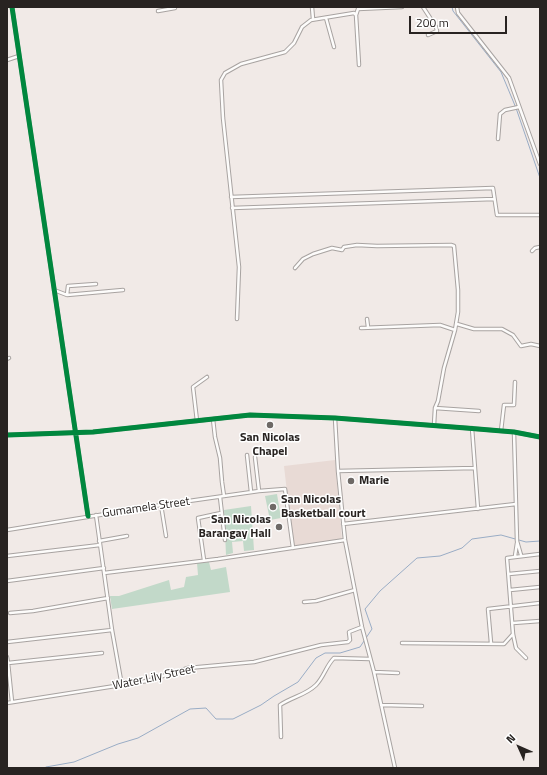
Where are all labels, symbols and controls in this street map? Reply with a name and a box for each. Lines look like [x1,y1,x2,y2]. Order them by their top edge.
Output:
scale bar [411,8,509,34]
text: 200 m [416,13,449,32]
marker: San Nicolas Chapel [265,420,275,430]
place label: San Nicolas Chapel [240,431,300,459]
place label: Marie [359,474,389,488]
marker: Marie [346,476,356,486]
place label: San Nicolas Basketball court [281,493,366,521]
street label: Gumamela Street [101,495,191,521]
marker: San Nicolas Basketball court [268,502,278,512]
place label: San Nicolas Barangay Hall [198,513,271,541]
marker: San Nicolas Barangay Hall [274,522,284,532]
street label: Water Lily Street [111,662,197,694]
north arrow [499,727,539,767]
text: N [502,730,519,747]

